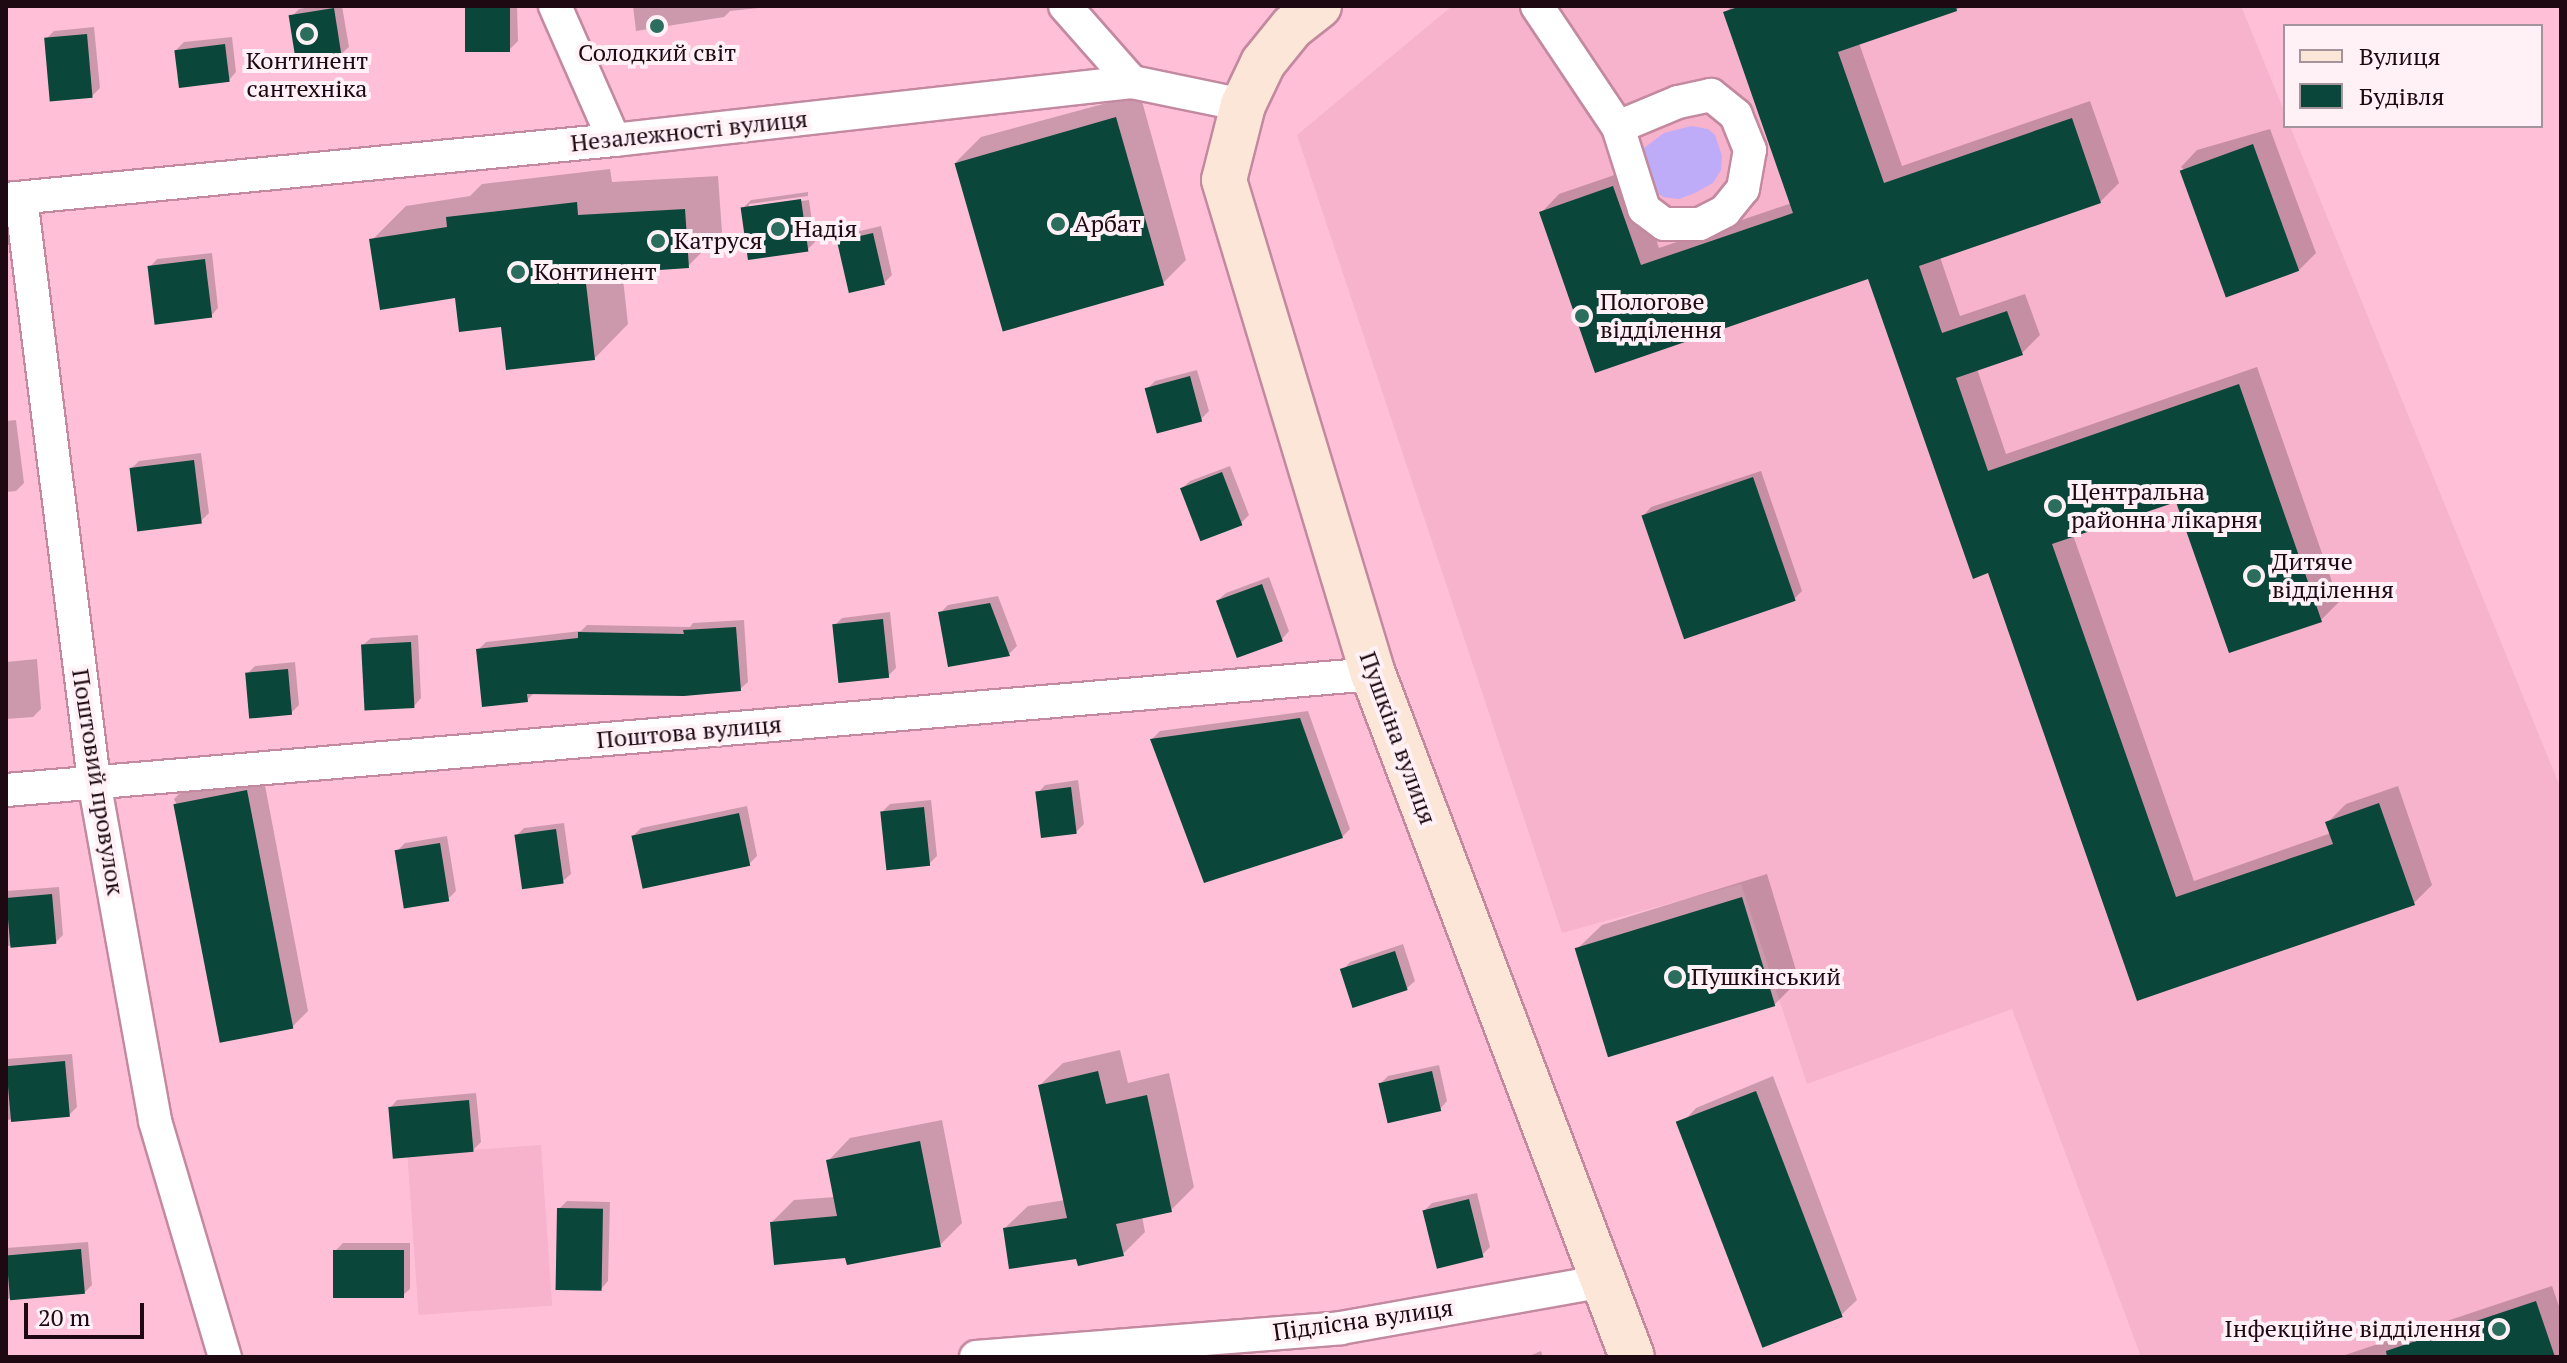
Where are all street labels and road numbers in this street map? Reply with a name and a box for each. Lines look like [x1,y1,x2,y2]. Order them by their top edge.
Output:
street label: Незалежності вулиця [569,104,809,158]
street label: Пушкіна вулиця [1353,648,1443,828]
street label: Поштовий провулок [66,667,130,897]
street label: Поштова вулиця [595,710,783,754]
street label: Підлісна вулиця [1271,1293,1455,1347]

